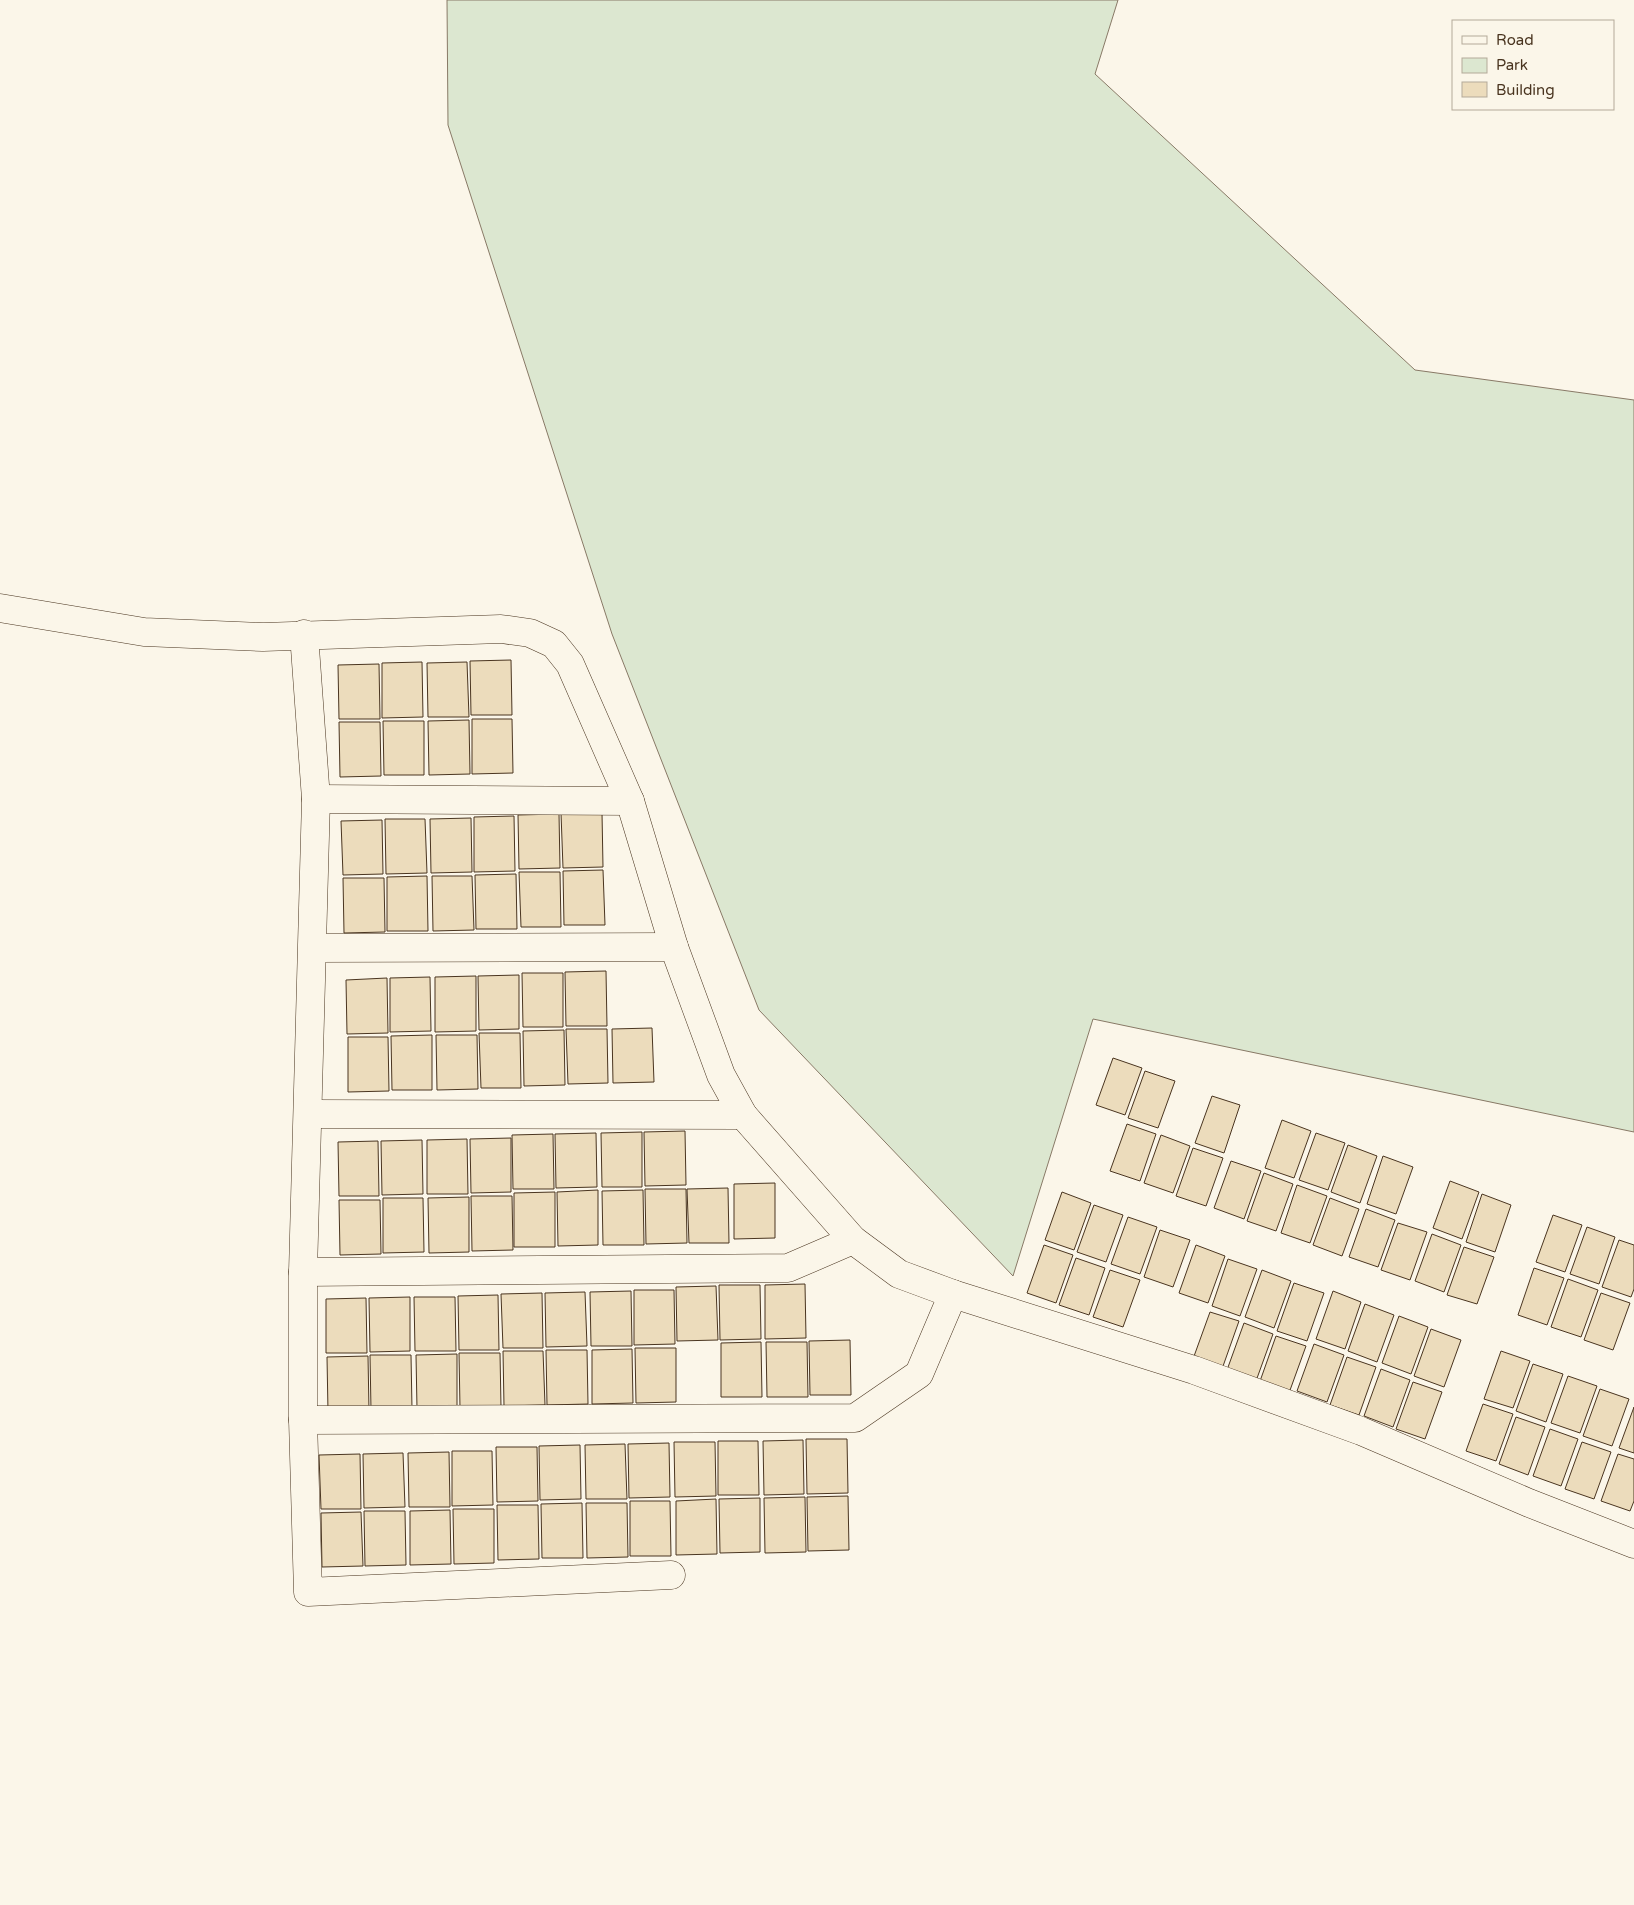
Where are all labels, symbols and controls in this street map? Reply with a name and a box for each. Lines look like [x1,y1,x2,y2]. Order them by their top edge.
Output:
legend [1452,20,1614,110]
text: Road [1496,31,1534,49]
text: Park [1496,56,1528,74]
text: Building [1496,81,1555,99]

